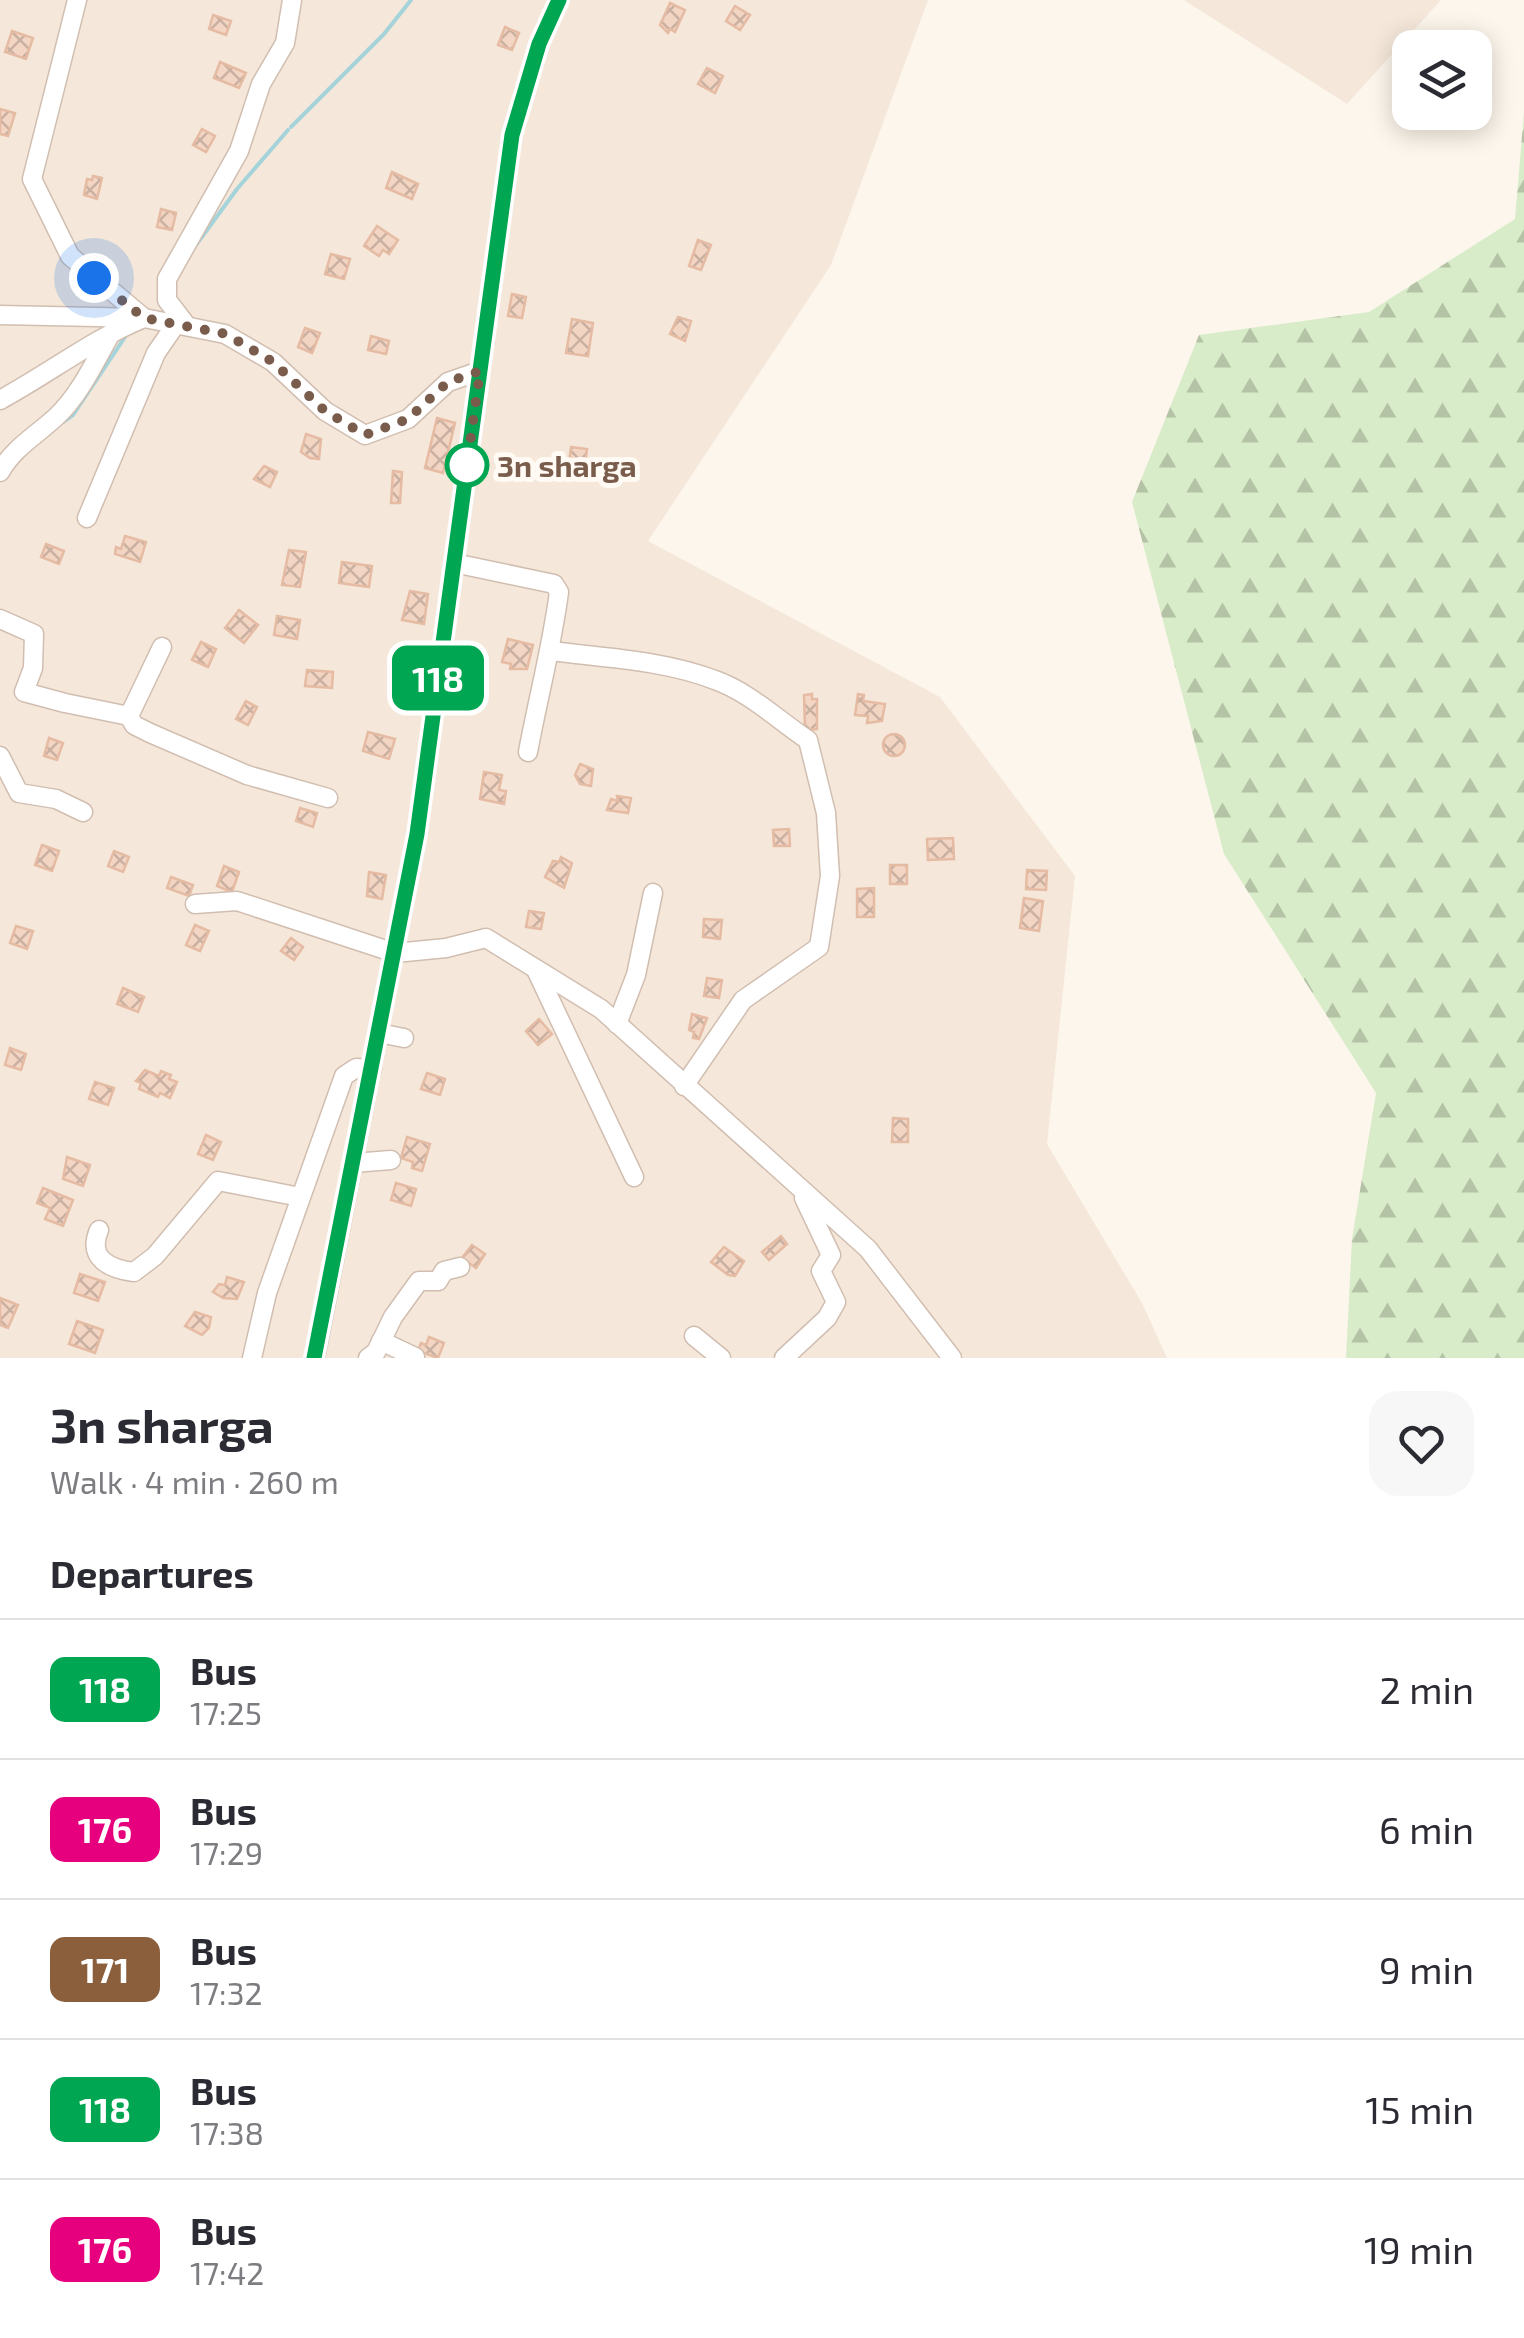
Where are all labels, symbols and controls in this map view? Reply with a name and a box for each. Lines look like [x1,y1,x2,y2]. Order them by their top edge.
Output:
map controls [1392,30,1492,130]
button: layers [1392,30,1492,130]
your location [69,253,119,303]
marker: 3n sharga [446,444,488,486]
place label: 3n sharga [497,447,637,483]
line badge: 118 [380,646,496,710]
text: 118 [412,657,464,699]
button: heart [1369,1391,1474,1496]
text: 3n sharga [50,1395,274,1453]
text: Walk · 4 min · 260 m [50,1462,339,1500]
text: Departures [50,1550,254,1596]
text: Bus [190,1647,257,1693]
text: 2 min [1379,1666,1474,1712]
text: 118 [79,1668,131,1710]
text: 17:25 [190,1693,262,1731]
text: Bus [190,1787,257,1833]
text: 6 min [1379,1806,1474,1852]
text: 176 [78,1808,132,1850]
text: 17:29 [190,1833,263,1871]
text: Bus [190,1927,257,1973]
text: 9 min [1379,1946,1474,1992]
text: 171 [81,1948,129,1990]
text: 17:32 [190,1973,262,2011]
text: Bus [190,2067,257,2113]
text: 15 min [1365,2086,1474,2132]
text: 118 [79,2088,131,2130]
text: 17:38 [190,2113,264,2151]
text: Bus [190,2207,257,2253]
text: 19 min [1364,2226,1474,2272]
text: 176 [78,2228,132,2270]
text: 17:42 [190,2253,264,2291]

